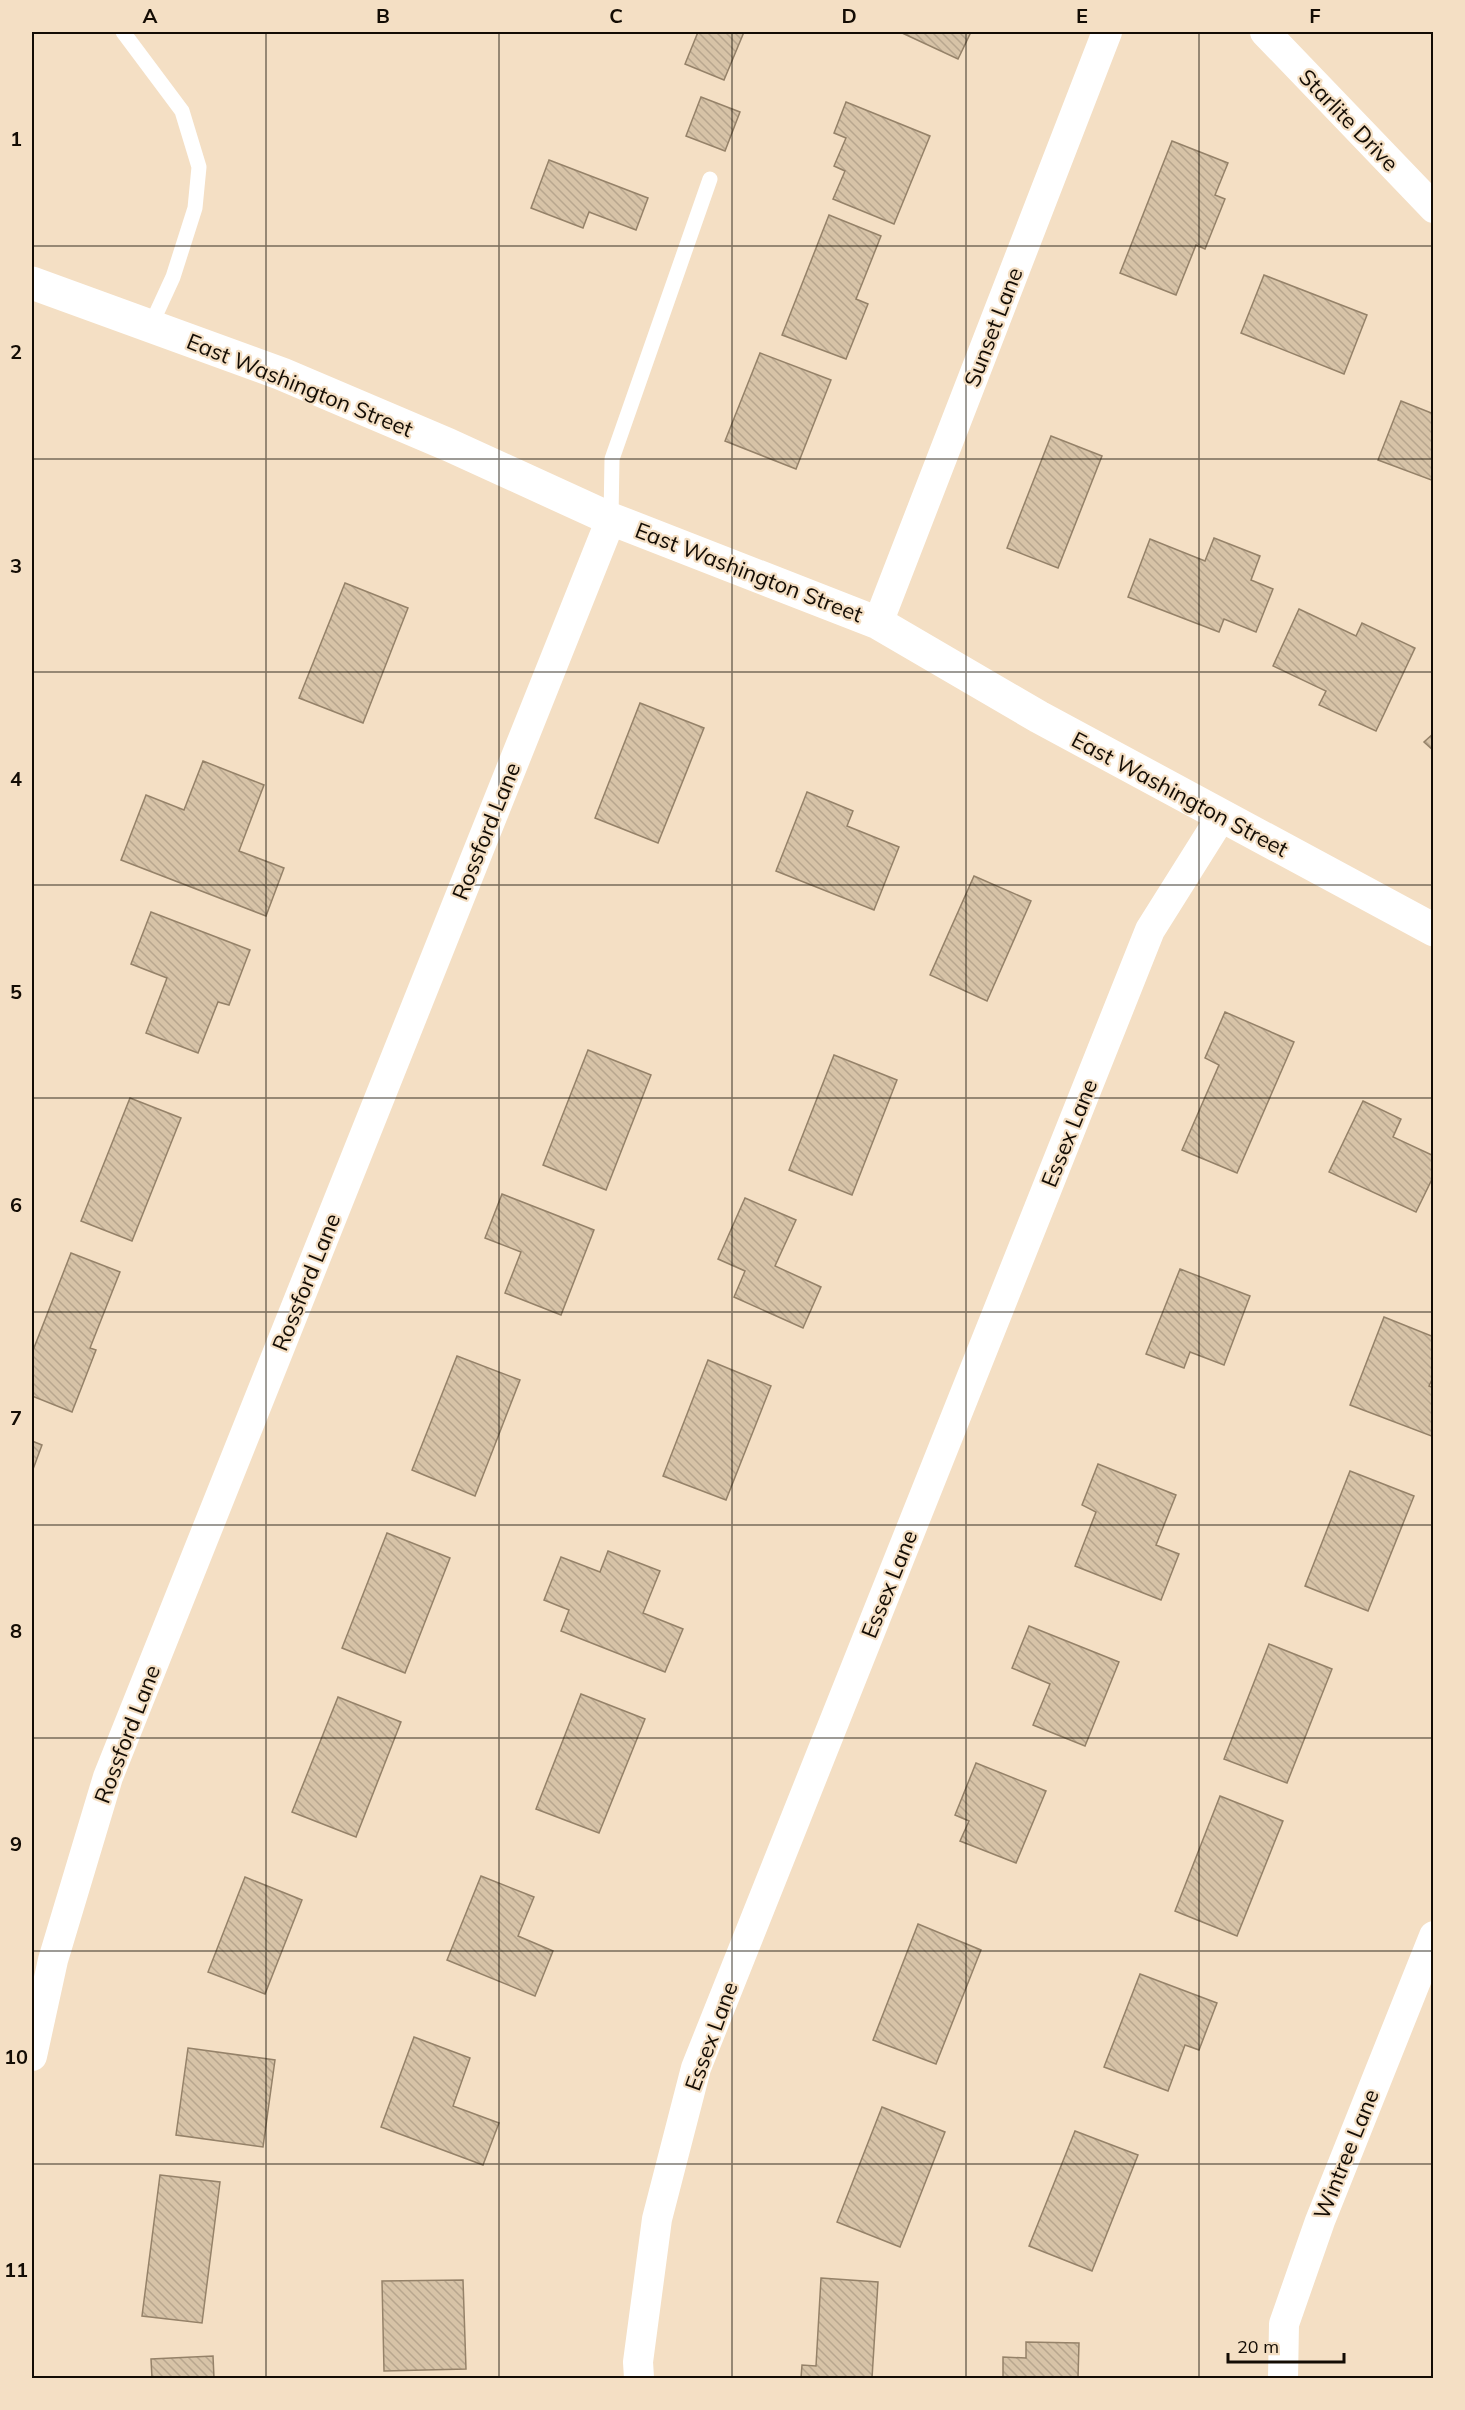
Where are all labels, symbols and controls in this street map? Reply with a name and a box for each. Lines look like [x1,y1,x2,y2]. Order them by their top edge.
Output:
text: A [143,3,158,28]
text: B [376,3,390,28]
text: C [609,3,623,28]
text: D [841,3,857,28]
text: E [1076,3,1088,28]
text: F [1309,3,1321,28]
street label: Starlite Drive [1293,63,1405,177]
text: 1 [10,126,22,151]
street label: Sunset Lane [957,263,1029,391]
street label: East Washington Street [183,327,417,443]
text: 2 [10,339,22,364]
street label: East Washington Street [631,516,867,628]
text: 3 [10,553,22,578]
street label: East Washington Street [1067,725,1293,863]
street label: Rossford Lane [446,758,526,904]
text: 4 [10,766,22,791]
text: 5 [10,979,22,1004]
street label: Essex Lane [1035,1075,1103,1191]
text: 6 [10,1192,22,1217]
street label: Rossford Lane [266,1209,346,1355]
text: 7 [10,1405,22,1430]
street label: Essex Lane [855,1526,923,1642]
text: 8 [10,1618,22,1643]
street label: Rossford Lane [88,1661,166,1807]
text: 9 [10,1831,22,1856]
street label: Essex Lane [678,1978,744,2094]
text: 10 [4,2044,28,2069]
street label: Wintree Lane [1307,2085,1385,2223]
text: 11 [4,2257,28,2282]
scale bar [1228,2326,1344,2364]
text: 20 m [1237,2335,1279,2358]

